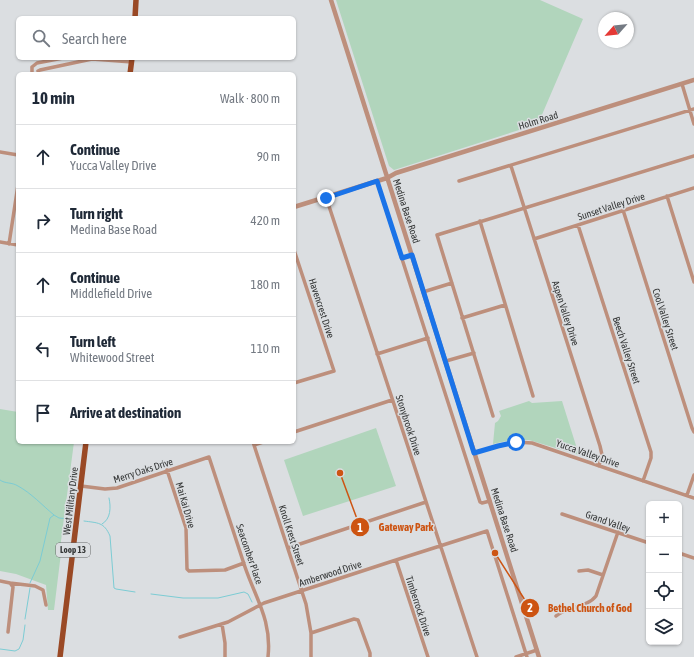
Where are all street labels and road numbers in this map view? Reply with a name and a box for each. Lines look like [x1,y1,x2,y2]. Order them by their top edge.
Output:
street label: Holm Road [517,109,560,132]
street label: Medina Base Road [391,178,422,245]
street label: Sunset Valley Drive [576,190,647,223]
street label: Havencrest Drive [307,277,337,340]
street label: Aspen Valley Drive [550,279,581,347]
street label: Cool Valley Street [650,287,681,352]
street label: Beech Valley Street [610,315,643,385]
street label: Stonybrook Drive [394,394,424,457]
street label: Yucca Valley Drive [555,437,621,470]
street label: Merry Oaks Drive [112,456,175,485]
street label: West Military Drive [61,466,80,536]
street label: Mai Kai Drive [174,481,197,530]
street label: Medina Base Road [489,487,520,554]
street label: Knoll Krest Street [277,503,307,567]
street label: Grand Valley [584,509,632,534]
street label: Seacomber Place [234,523,265,586]
road number: Loop 13 [56,543,90,557]
street label: Amberwood Drive [297,558,363,589]
street label: Timberrock Drive [404,575,434,638]

